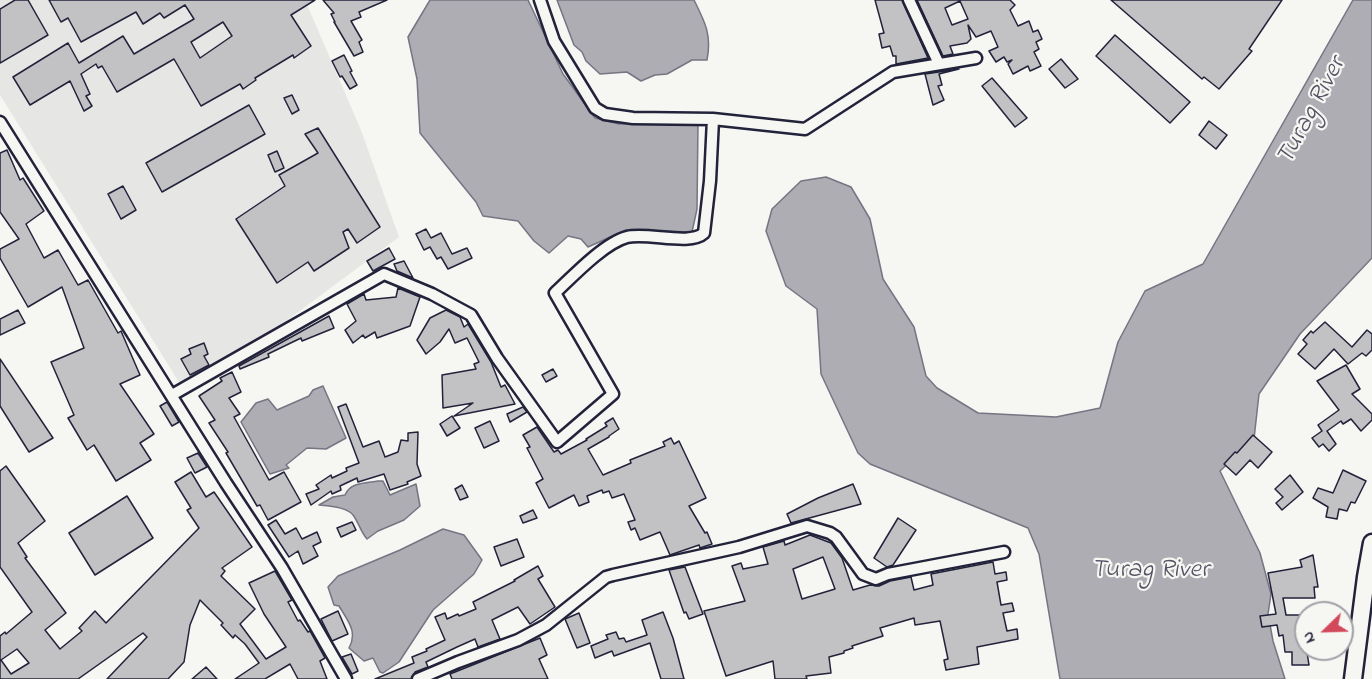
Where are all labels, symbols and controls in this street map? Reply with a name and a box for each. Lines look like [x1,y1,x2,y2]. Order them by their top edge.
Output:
water label: Turag River [1272,53,1354,171]
water label: Turag River [1091,556,1209,588]
north arrow [1294,601,1354,661]
text: N [1296,628,1322,647]

